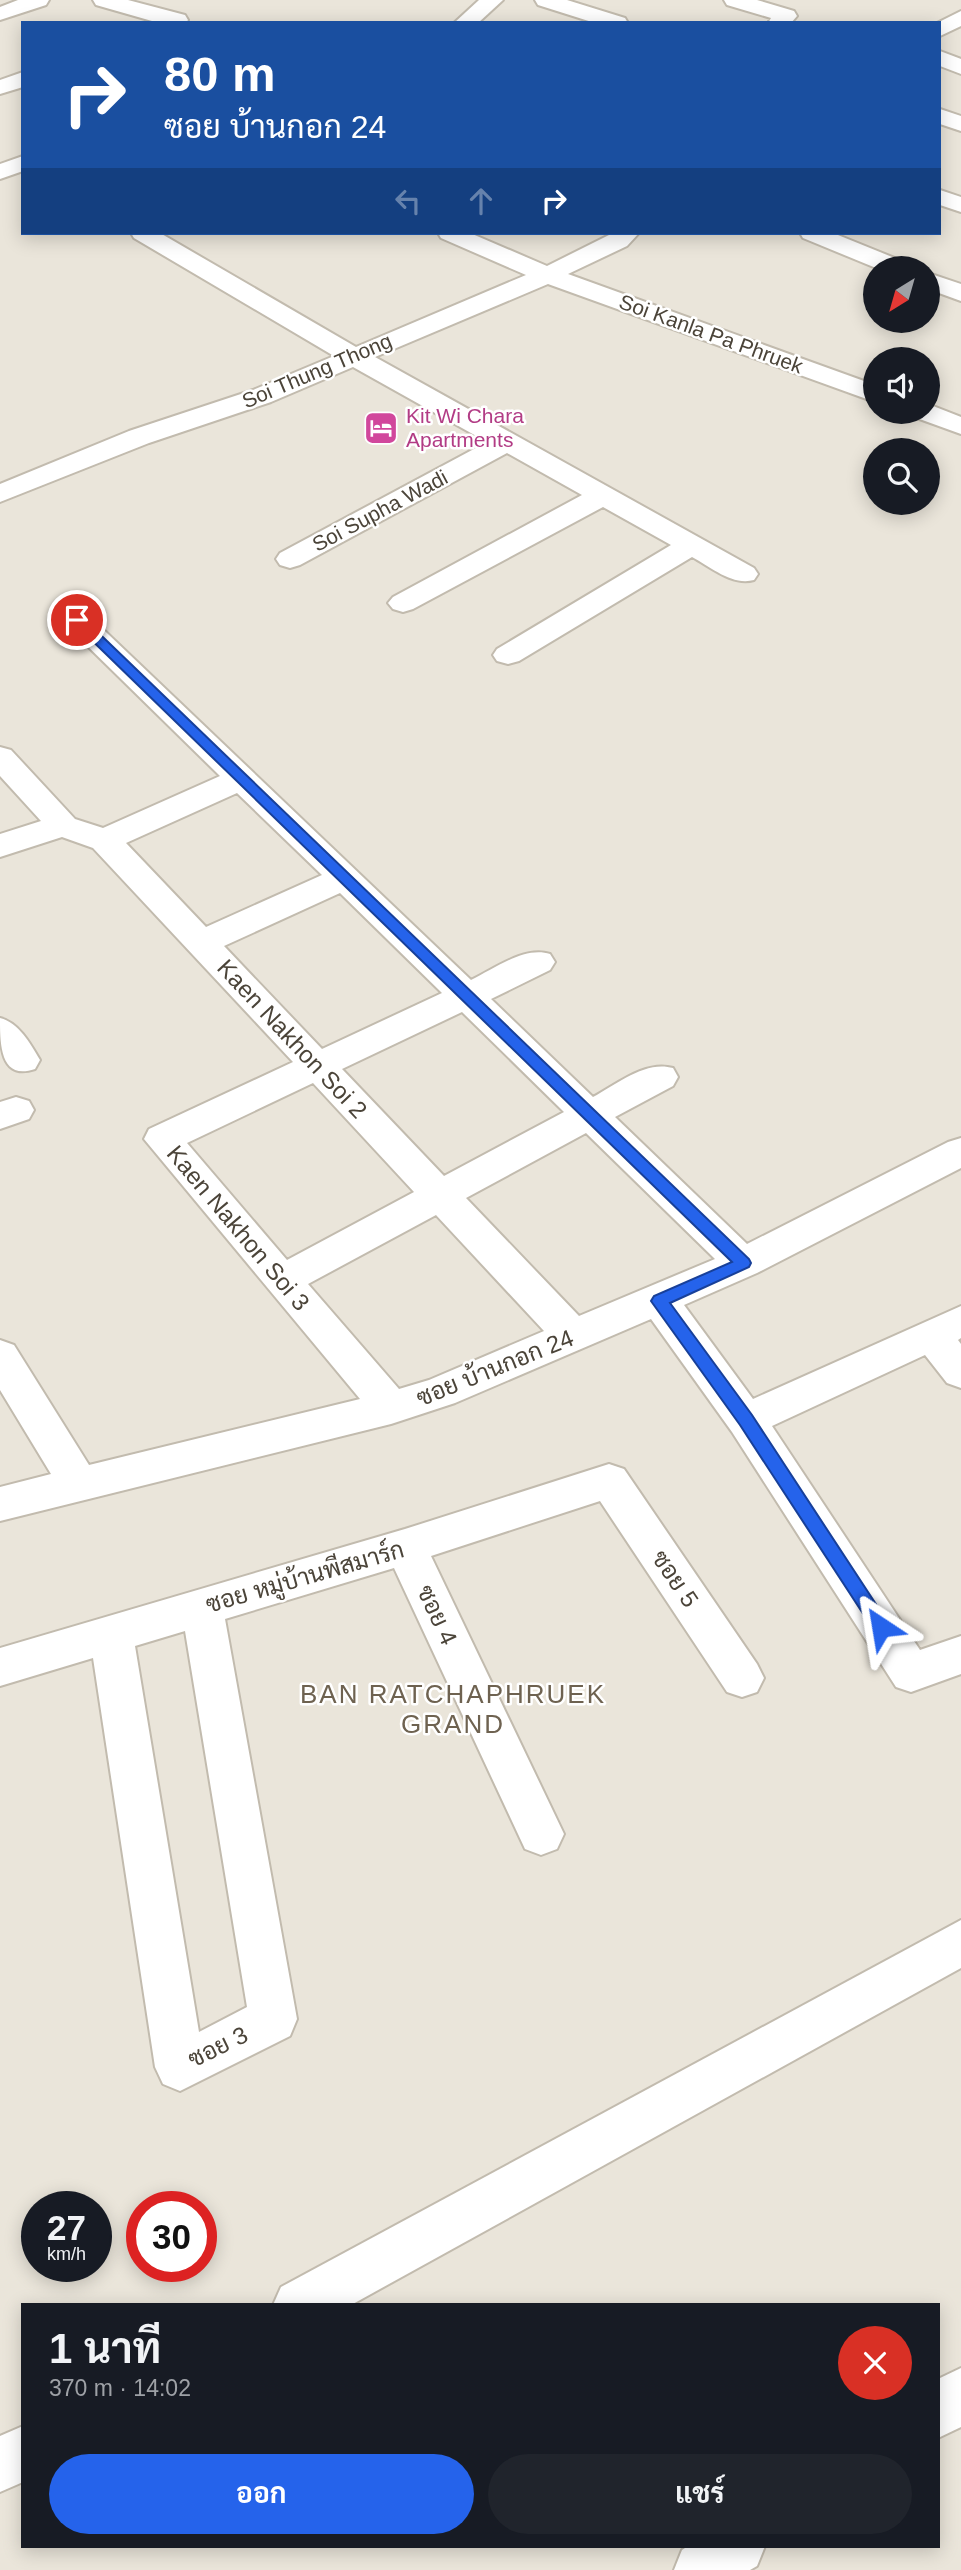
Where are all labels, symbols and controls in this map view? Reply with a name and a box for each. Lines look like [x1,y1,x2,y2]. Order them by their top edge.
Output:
text: 80 m [164,47,276,101]
icon: right [49,49,140,140]
text: ซอย บ้านกอก 24 [164,109,386,145]
icon: left [389,182,427,220]
icon: ahead [462,182,500,220]
icon: right [535,182,573,220]
north arrow [863,256,940,332]
map controls [863,256,940,515]
street label: Soi Kanla Pa Phruek [616,290,807,378]
street label: Soi Thung Thong [239,329,395,412]
button: sound [863,347,940,424]
place label: Kit Wi Chara Apartments [406,404,524,451]
hotel icon: Kit Wi Chara Apartments [362,409,400,447]
button: search [863,438,940,515]
street label: Soi Supha Wadi [308,465,451,556]
pin [47,590,107,650]
icon: arrive [58,601,96,639]
street label: Kaen Nakhon Soi 2 [212,954,373,1123]
street label: Kaen Nakhon Soi 3 [162,1140,315,1316]
street label: ซอย บ้านกอก 24 [412,1323,577,1411]
street label: ซอย หมู่บ้านพีสมาร์ก [202,1533,408,1622]
street label: ซอย 5 [647,1545,704,1612]
street label: ซอย 4 [412,1581,463,1649]
position arrow [844,1590,918,1664]
district label: BAN RATCHAPHRUEK GRAND [300,1679,606,1739]
street label: ซอย 3 [184,2021,252,2072]
speed limit sign: 30 [126,2191,217,2282]
text: 27 [47,2208,86,2247]
text: km/h [47,2244,86,2264]
text: 1 นาที [49,2325,161,2372]
button: close [838,2326,912,2400]
text: 370 m · 14:02 [49,2375,191,2401]
button: ออก [49,2454,474,2534]
button: แชร์ [488,2454,912,2534]

